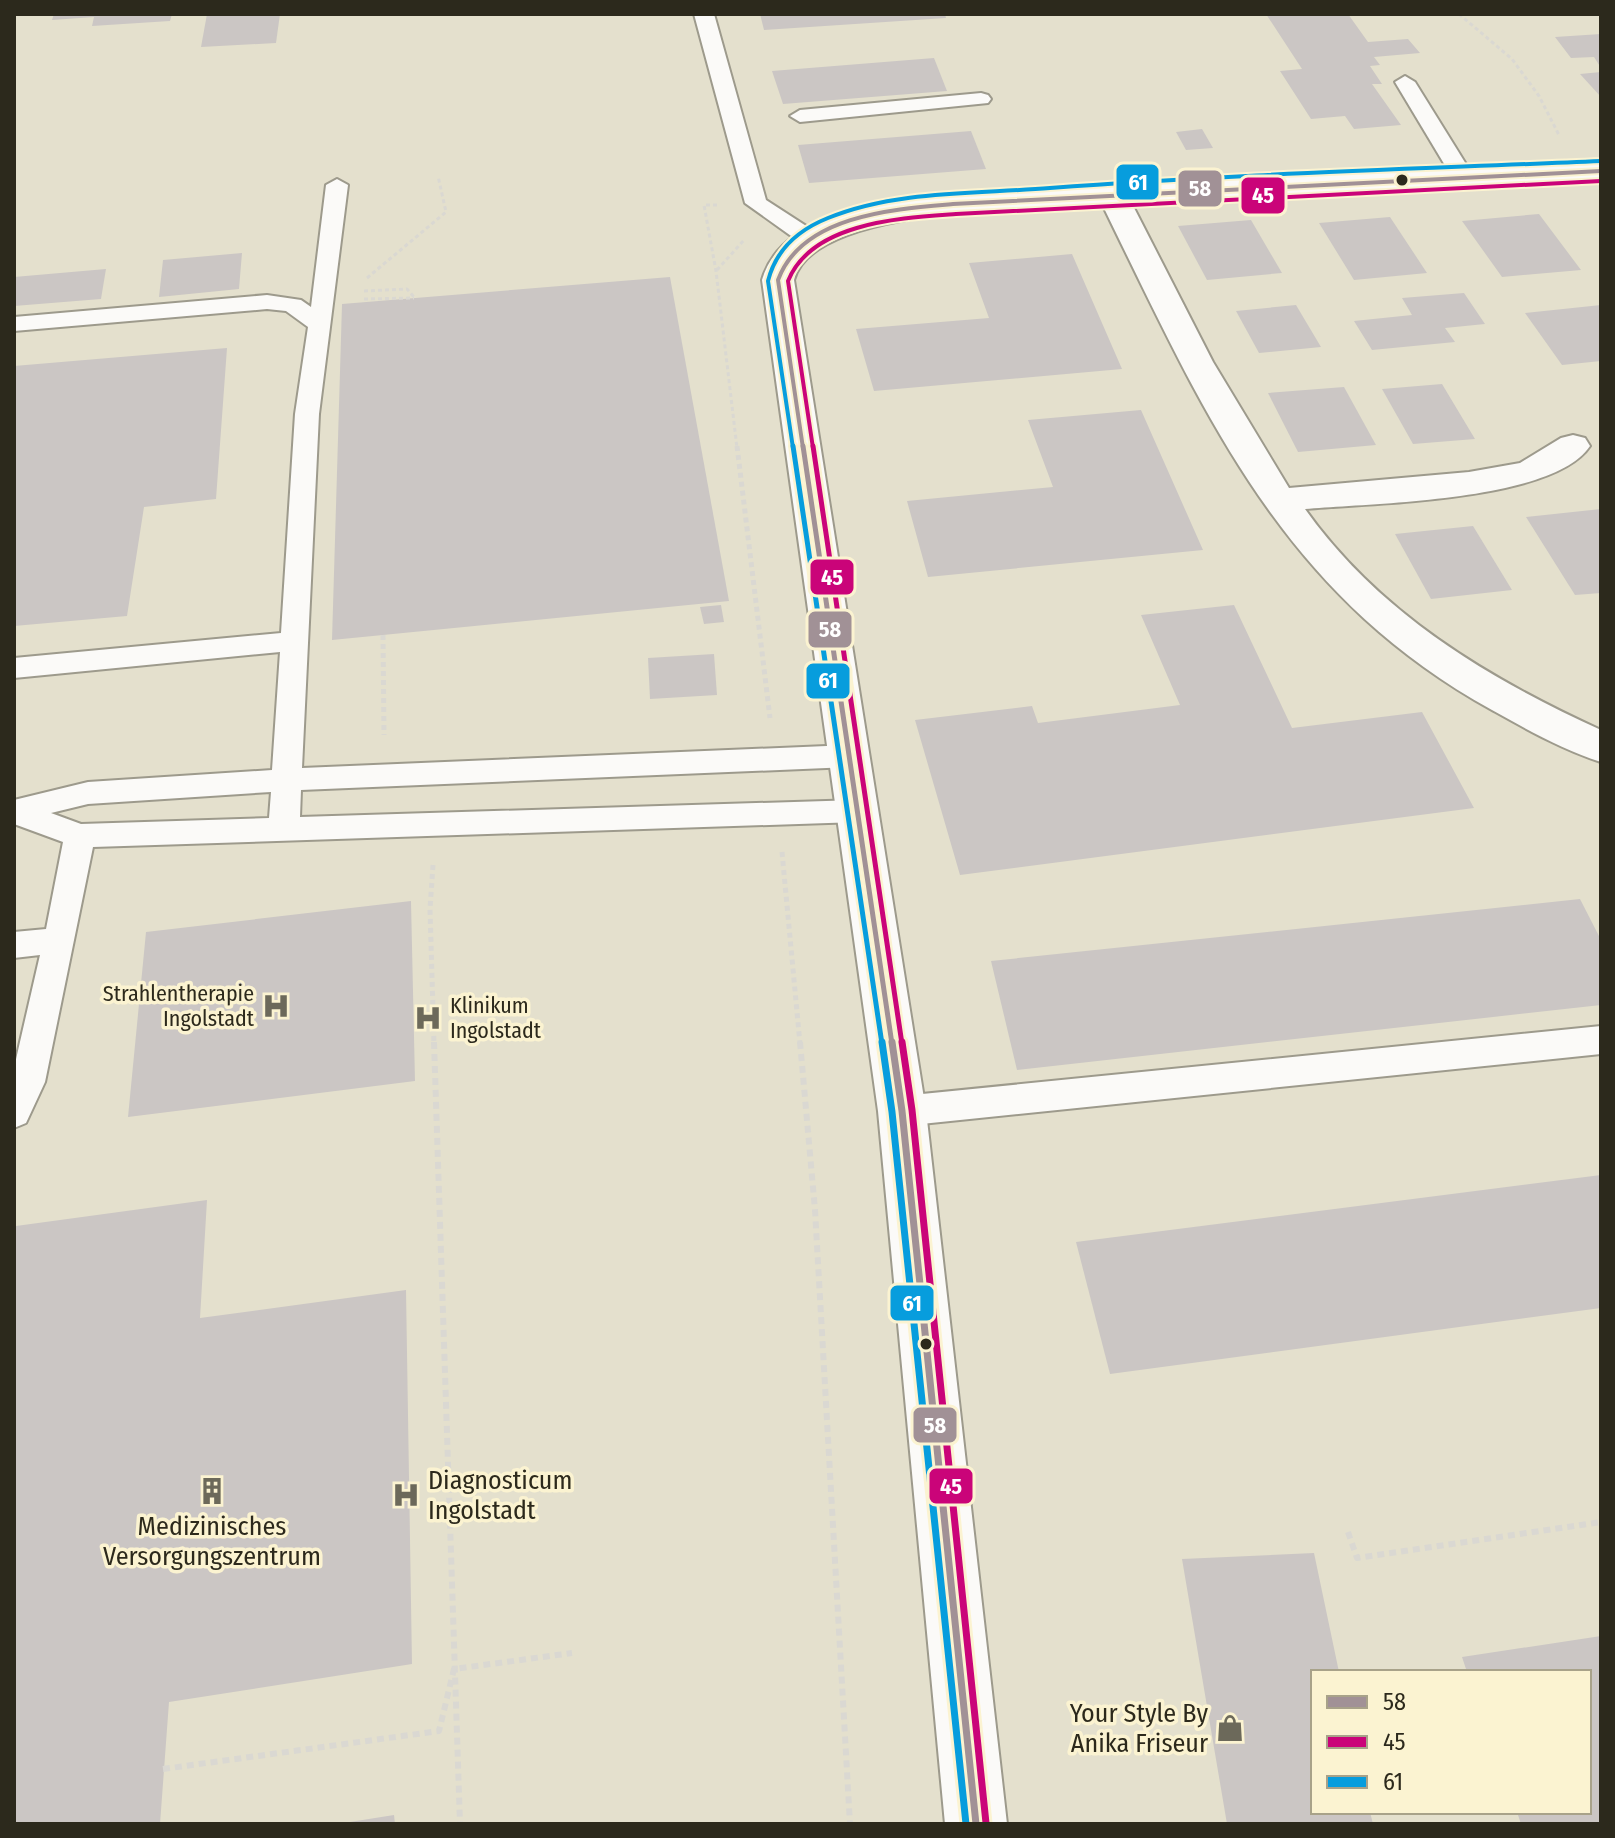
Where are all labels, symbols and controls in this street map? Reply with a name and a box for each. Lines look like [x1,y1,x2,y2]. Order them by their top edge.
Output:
line badge: 61 [1115,163,1160,201]
text: 61 [1128,169,1148,196]
line badge: 58 [1177,169,1223,208]
unlabelled marker [1394,172,1410,188]
text: 58 [1189,175,1212,202]
line badge: 45 [1240,176,1286,215]
text: 45 [1252,182,1274,209]
line badge: 45 [809,558,855,596]
text: 45 [821,564,843,591]
line badge: 58 [807,610,853,649]
text: 58 [819,616,842,643]
line badge: 61 [805,662,851,700]
text: 61 [818,667,838,694]
place label: Strahlentherapie Ingolstadt [103,980,255,1032]
hospital icon: Strahlentherapie Ingolstadt [261,991,291,1021]
place label: Klinikum Ingolstadt [450,992,542,1044]
hospital icon: Klinikum Ingolstadt [413,1003,443,1033]
line badge: 61 [889,1284,935,1322]
text: 61 [902,1290,922,1317]
unlabelled marker [918,1336,934,1352]
line badge: 58 [912,1406,958,1444]
text: 58 [924,1412,947,1439]
place label: Diagnosticum Ingolstadt [428,1465,572,1526]
line badge: 45 [928,1467,974,1505]
text: 45 [940,1473,962,1500]
building icon: Medizinisches Versorgungszentrum [197,1476,227,1506]
hospital icon: Diagnosticum Ingolstadt [391,1480,421,1510]
place label: Medizinisches Versorgungszentrum [103,1511,321,1572]
legend [1311,1670,1591,1814]
text: 58 [1383,1688,1406,1716]
place label: Your Style By Anika Friseur [1070,1698,1208,1759]
shop icon: Your Style By Anika Friseur [1215,1713,1245,1743]
text: 45 [1383,1728,1405,1756]
text: 61 [1383,1768,1403,1796]

